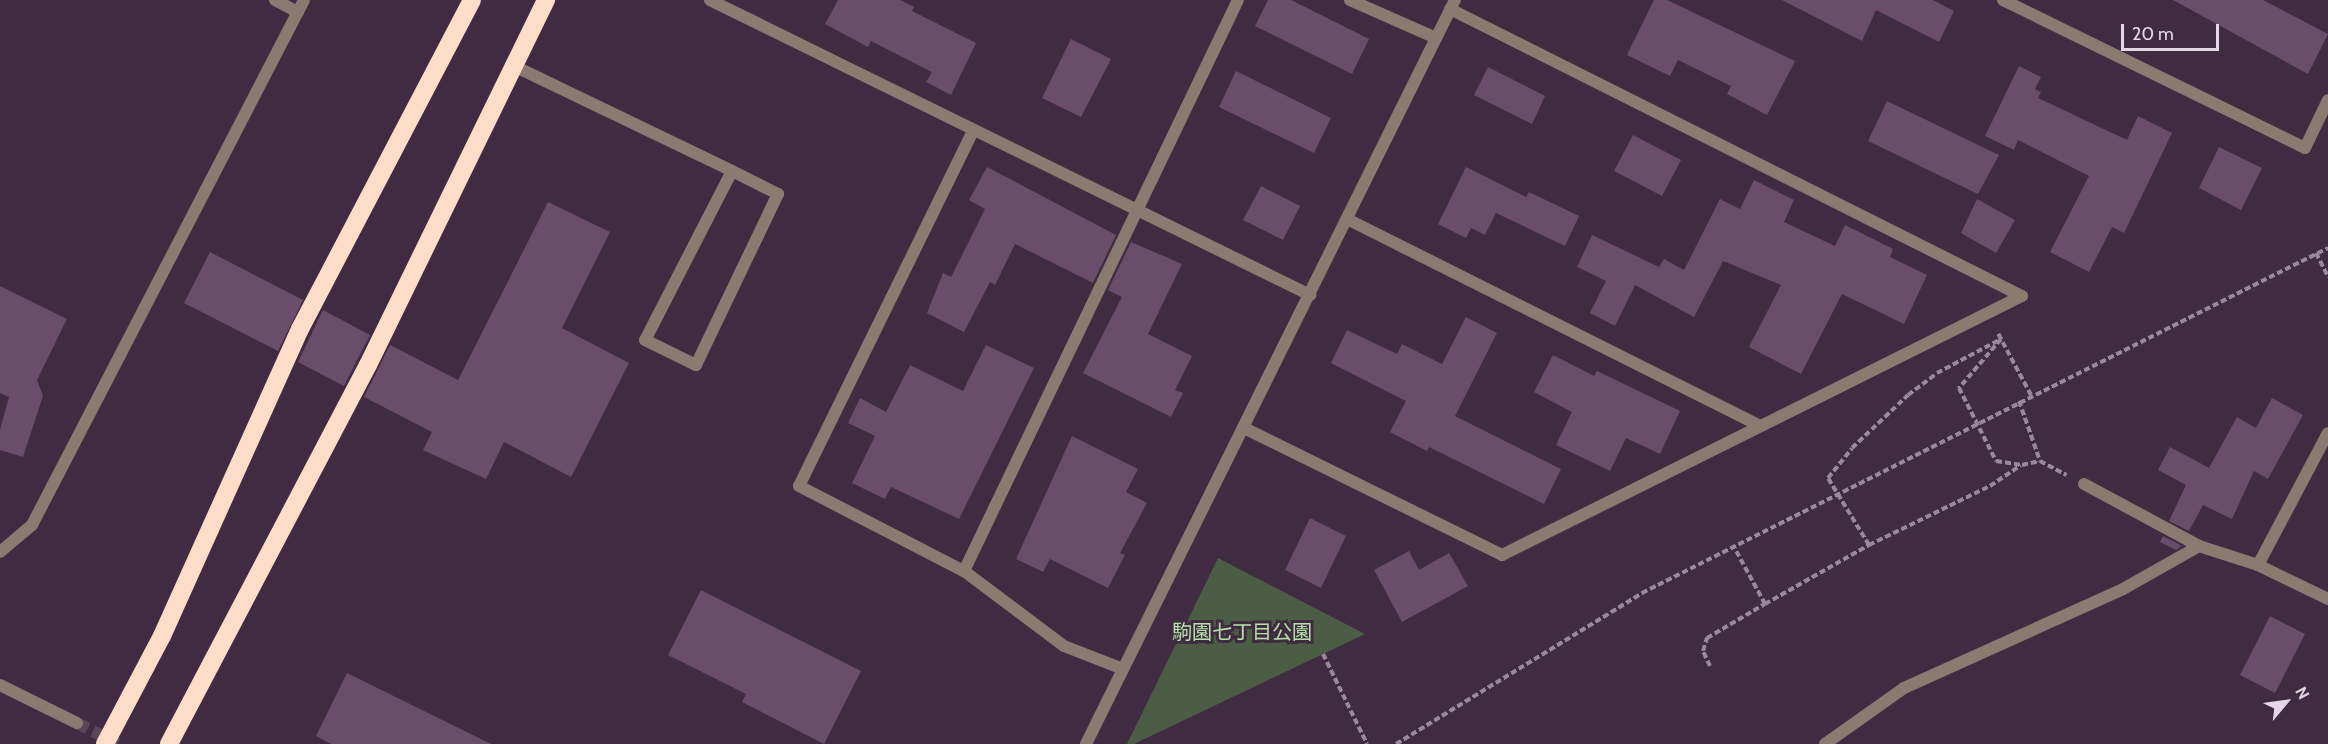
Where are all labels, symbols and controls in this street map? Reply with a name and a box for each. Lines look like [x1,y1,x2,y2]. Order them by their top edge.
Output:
scale bar [2124,12,2222,50]
text: 20 m [2132,23,2174,45]
park label: 駒園七丁目公園 [1172,620,1312,644]
north arrow [2256,672,2316,732]
text: N [2291,683,2313,703]

